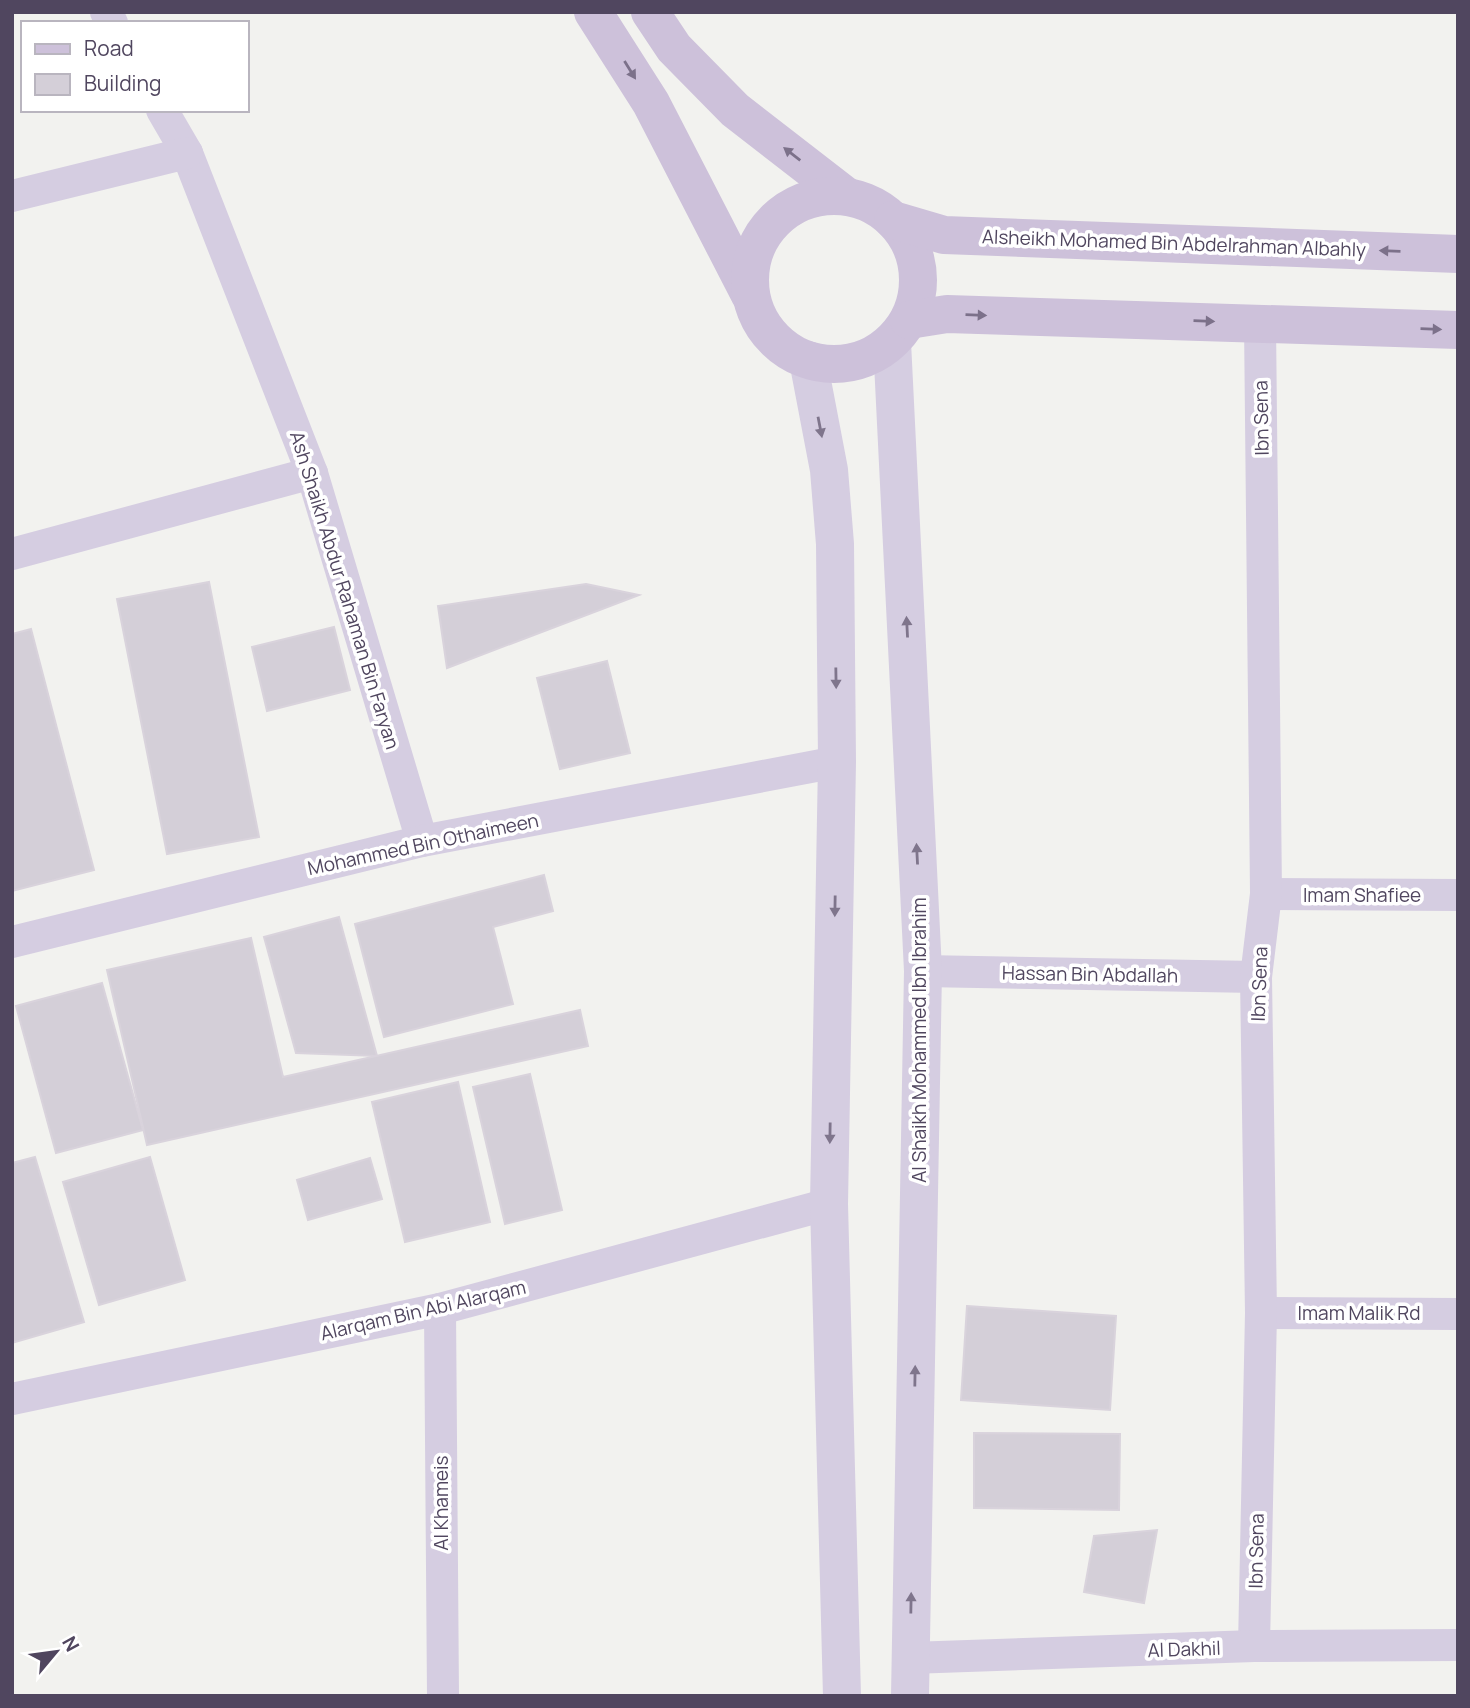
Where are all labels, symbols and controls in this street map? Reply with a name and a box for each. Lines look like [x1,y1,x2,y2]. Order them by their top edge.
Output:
legend [21,21,248,112]
text: Road [84,34,134,62]
one-way arrow [623,60,636,80]
text: Building [84,69,161,97]
one-way arrow [784,146,802,161]
street label: Alsheikh Mohamed Bin Abdelrahman Albahly [981,223,1367,263]
one-way arrow [1378,245,1400,257]
one-way arrow [966,310,988,321]
one-way arrow [1193,316,1215,327]
one-way arrow [1420,324,1442,335]
street label: Ibn Sena [1247,380,1275,456]
one-way arrow [815,416,826,438]
street label: Ash Shaikh Abdur Rahaman Bin Faryan [284,428,406,752]
one-way arrow [902,616,913,638]
one-way arrow [831,667,842,689]
street label: Mohammed Bin Othaimeen [305,807,541,881]
one-way arrow [912,843,923,865]
street label: Imam Shafiee [1303,882,1421,908]
one-way arrow [829,895,840,917]
street label: Al Shaikh Mohammed Ibn Ibrahim [906,897,932,1183]
street label: Ibn Sena [1245,946,1273,1022]
street label: Hassan Bin Abdallah [1002,959,1178,989]
one-way arrow [825,1122,836,1144]
street label: Alarqam Bin Abi Alarqam [318,1274,528,1346]
street label: Imam Malik Rd [1298,1300,1420,1326]
one-way arrow [909,1364,921,1386]
street label: Al Khameis [428,1456,454,1550]
street label: Ibn Sena [1242,1513,1270,1589]
one-way arrow [905,1592,917,1614]
north arrow [21,1617,91,1687]
text: N [56,1631,86,1656]
street label: Al Dakhil [1147,1635,1221,1663]

